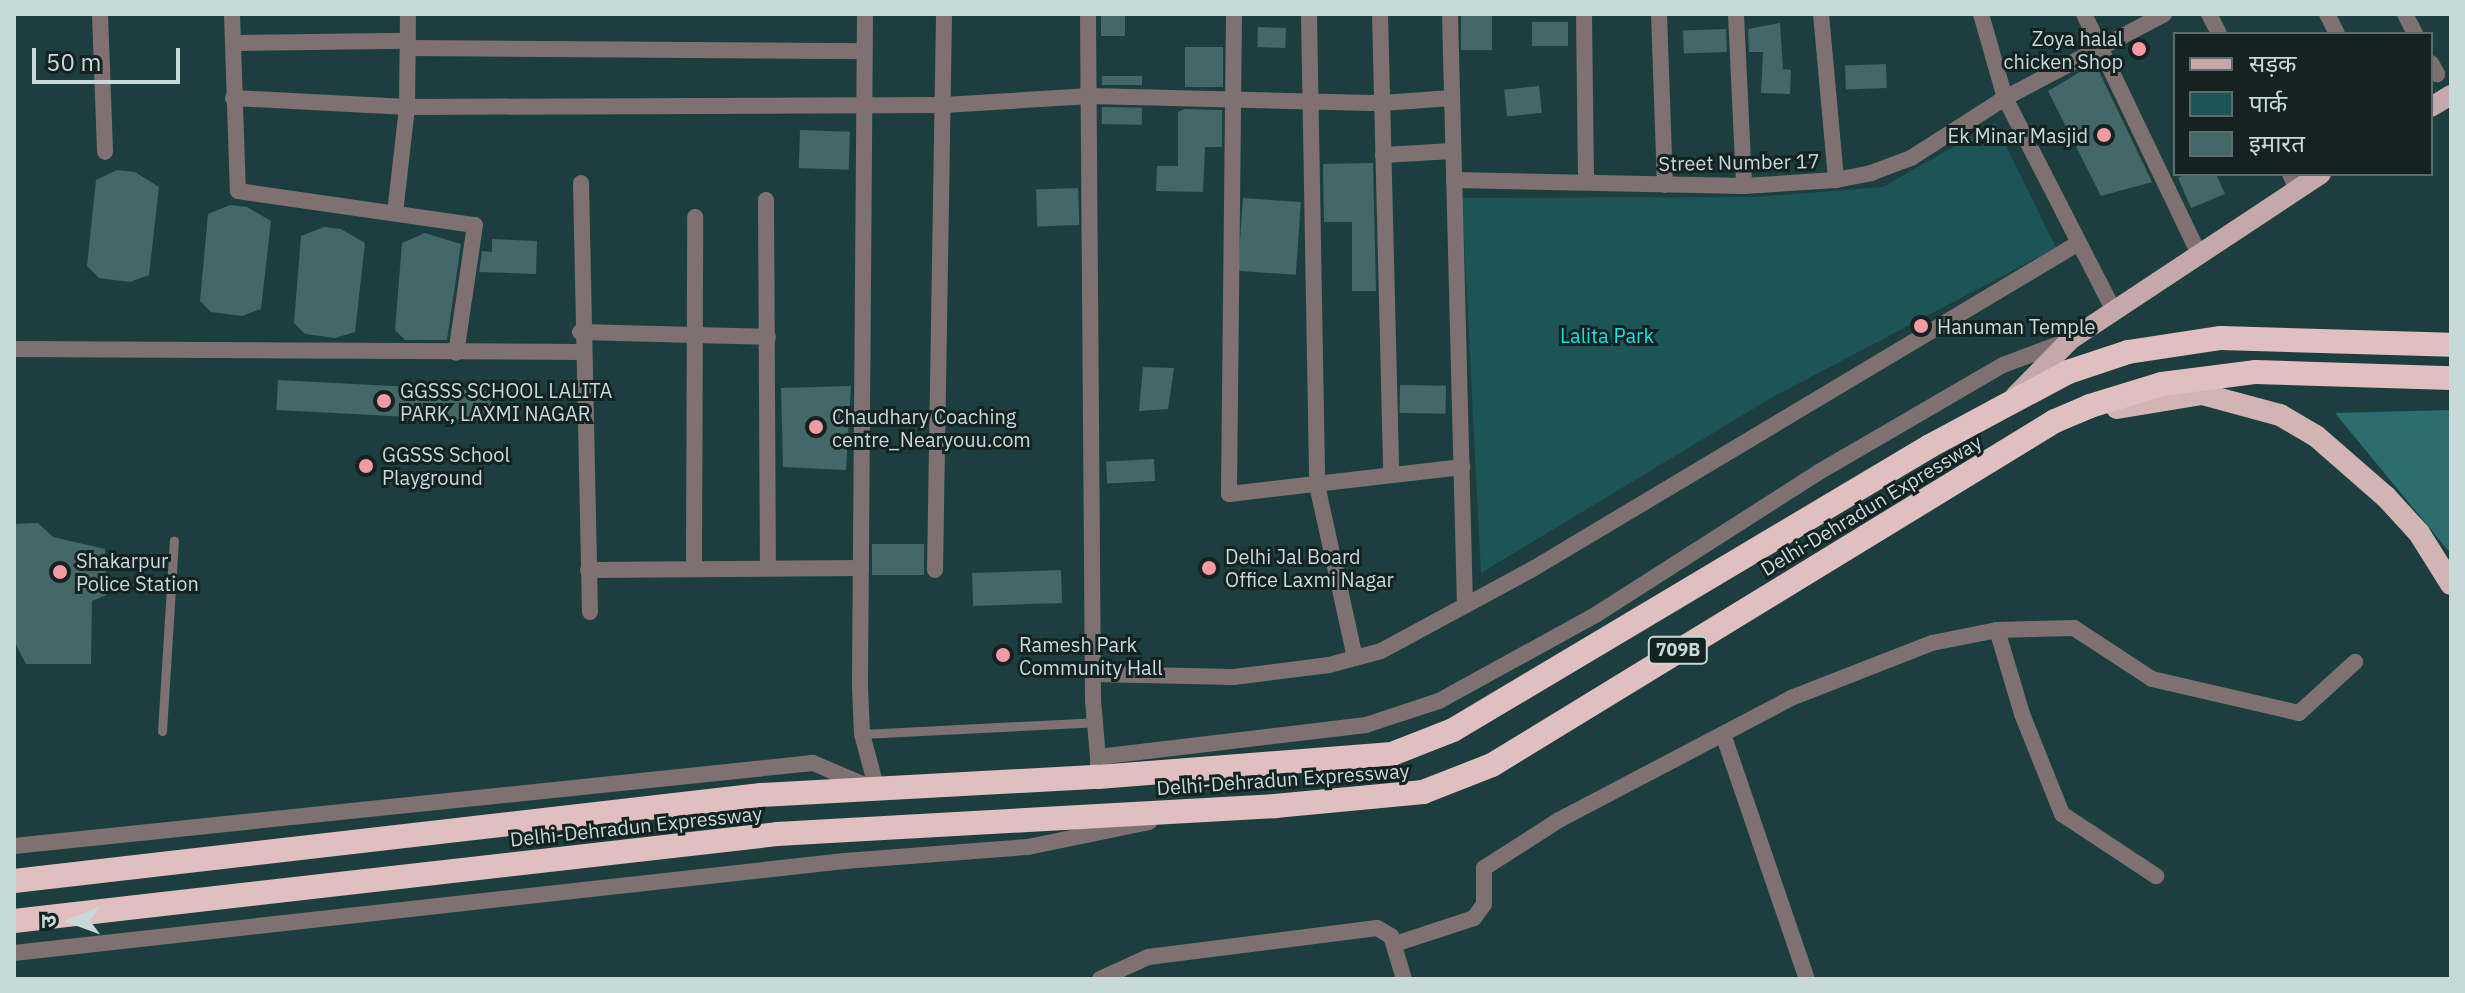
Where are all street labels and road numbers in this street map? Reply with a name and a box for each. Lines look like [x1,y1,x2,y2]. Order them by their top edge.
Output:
street label: Street Number 17 [1658,149,1820,175]
street label: Delhi-Dehradun Expressway [1756,429,1986,581]
road number: 709B [1646,636,1710,664]
street label: Delhi-Dehradun Expressway [1156,758,1410,800]
street label: Delhi-Dehradun Expressway [509,801,763,851]

